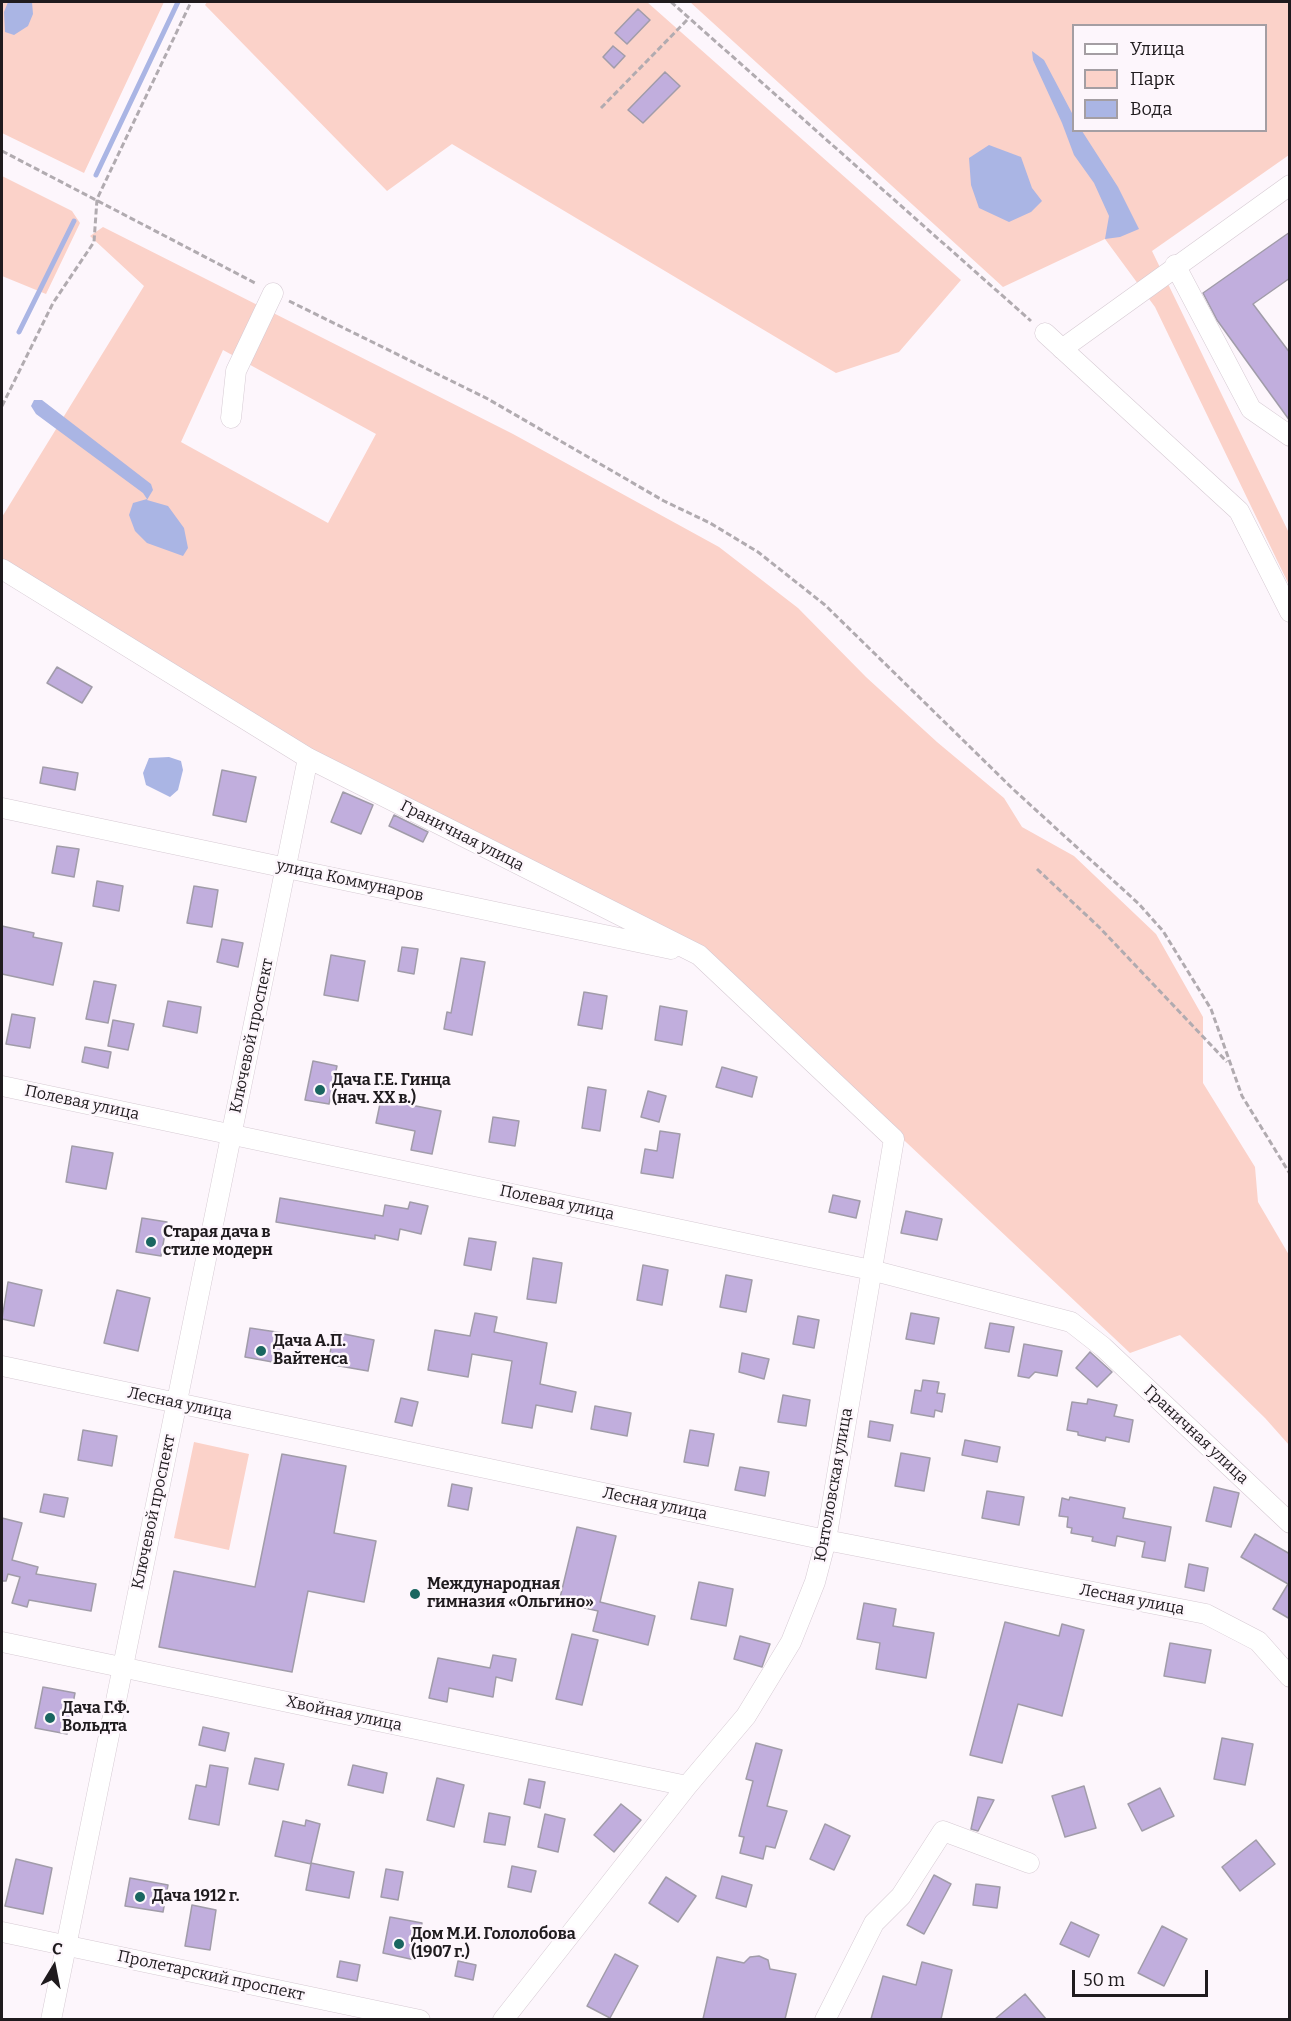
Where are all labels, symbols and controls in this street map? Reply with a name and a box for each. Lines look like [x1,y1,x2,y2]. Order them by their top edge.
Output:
legend [1072,24,1267,132]
text: Улица [1130,38,1185,60]
text: Парк [1130,68,1175,90]
text: Вода [1130,98,1172,120]
street label: Граничная улица [397,797,527,875]
street label: улица Коммунаров [275,856,425,906]
street label: Ключевой проспект [226,957,278,1115]
place label: Дача Г.Е. Гинца (нач. XX в.) [332,1071,451,1109]
street label: Полевая улица [23,1082,141,1124]
marker: Дача Г.Е. Гинца (нач. XX в.) [313,1083,327,1097]
street label: Полевая улица [498,1182,616,1224]
place label: Старая дача в стиле модерн [163,1223,273,1261]
marker: Старая дача в стиле модерн [144,1235,158,1249]
place label: Дача А.П. Вайтенса [273,1332,348,1370]
marker: Дача А.П. Вайтенса [254,1344,268,1358]
street label: Граничная улица [1140,1382,1252,1488]
street label: Лесная улица [126,1384,234,1424]
street label: Юнтоловская улица [811,1407,857,1563]
street label: Ключевой проспект [128,1433,180,1591]
street label: Лесная улица [601,1484,709,1524]
place label: Международная гимназия «Ольгино» [427,1575,594,1613]
street label: Лесная улица [1078,1580,1186,1620]
marker: Международная гимназия «Ольгино» [408,1587,422,1601]
street label: Хвойная улица [284,1692,404,1736]
place label: Дача Г.Ф. Вольдта [62,1699,130,1737]
marker: Дача Г.Ф. Вольдта [43,1711,57,1725]
place label: Дача 1912 г. [152,1887,240,1907]
marker: Дача 1912 г. [133,1890,147,1904]
place label: Дом М.И. Гололобова (1907 г.) [411,1925,576,1963]
north arrow [24,1937,84,1997]
marker: Дом М.И. Гололобова (1907 г.) [392,1937,406,1951]
text: С [51,1939,64,1959]
street label: Пролетарский проспект [116,1947,306,2005]
scale bar [1075,1958,1212,1996]
text: 50 m [1083,1969,1125,1991]

